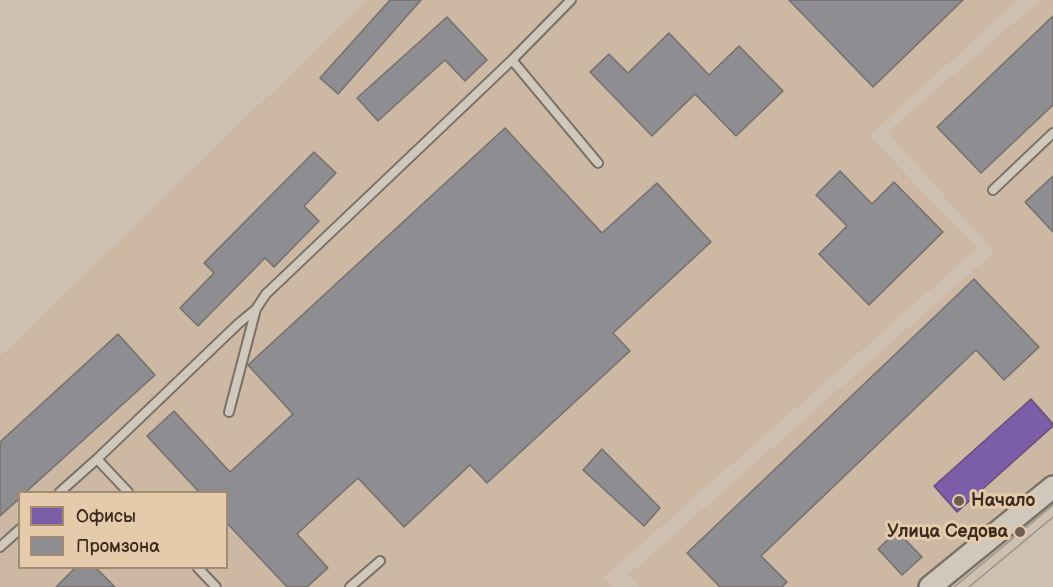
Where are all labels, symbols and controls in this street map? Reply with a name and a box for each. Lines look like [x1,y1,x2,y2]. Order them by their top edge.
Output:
place label: Начало [971,490,1035,512]
legend [18,491,228,569]
marker: Начало [952,494,966,508]
text: Офисы [76,506,136,527]
place label: Улица Седова [887,521,1008,543]
marker: Улица Седова [1013,525,1027,539]
text: Промзона [76,536,160,557]

